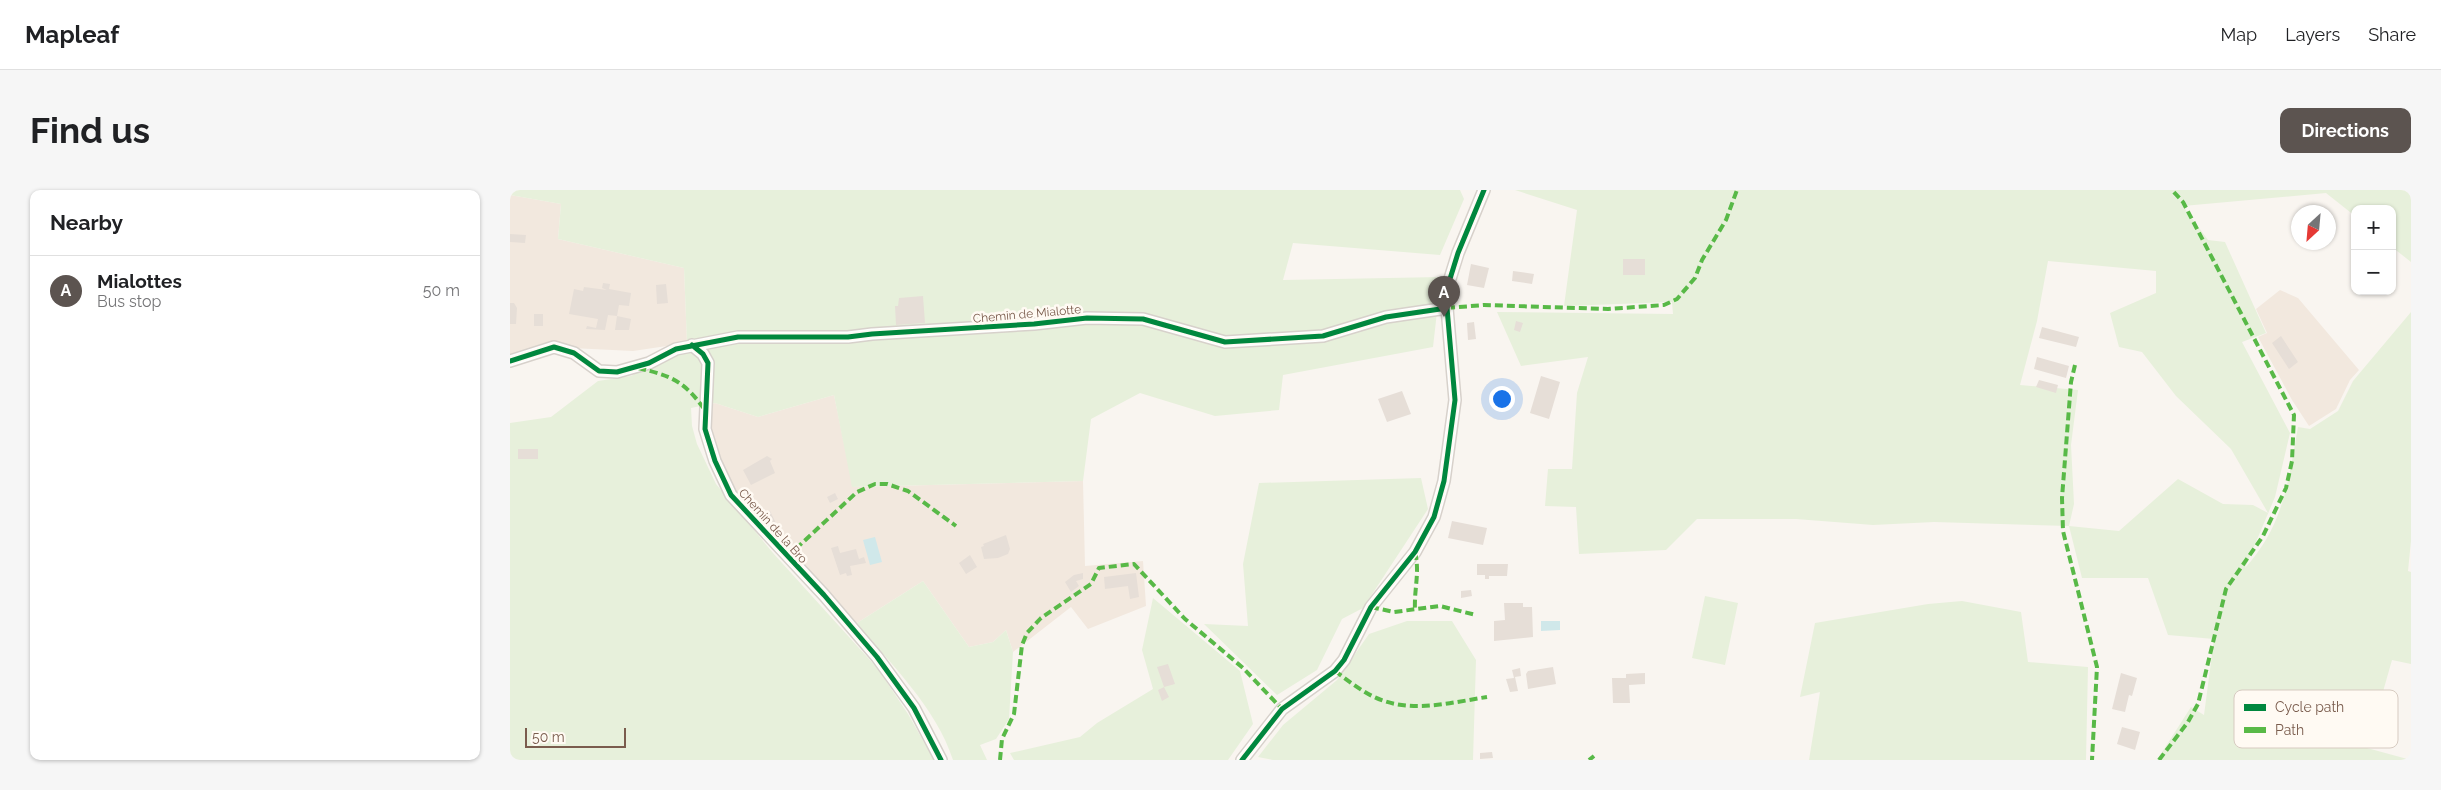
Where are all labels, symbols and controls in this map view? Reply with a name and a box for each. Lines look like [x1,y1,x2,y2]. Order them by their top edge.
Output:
text: Mapleaf [25,20,119,49]
text: Map [2221,24,2257,45]
text: Layers [2285,24,2340,45]
text: Share [2368,24,2416,45]
button: Directions [2280,108,2411,153]
text: Find us [30,110,150,151]
north arrow [2291,205,2336,250]
map controls [2351,205,2396,295]
button: + [2351,205,2396,250]
text: Nearby [50,210,123,235]
button: − [2351,250,2396,295]
text: Mialottes [97,270,182,292]
pin: A [1428,276,1460,317]
text: A [61,281,71,300]
text: 50 m [423,281,460,300]
text: Bus stop [97,292,161,311]
street label: Chemin de Mialotte [972,302,1082,326]
your location [1489,386,1515,412]
street label: Chemin de la Bro [736,486,810,566]
legend [2234,690,2398,748]
text: Cycle path [2275,699,2344,715]
text: Path [2275,722,2304,738]
scale bar [525,725,626,748]
text: 50 m [532,729,565,745]

